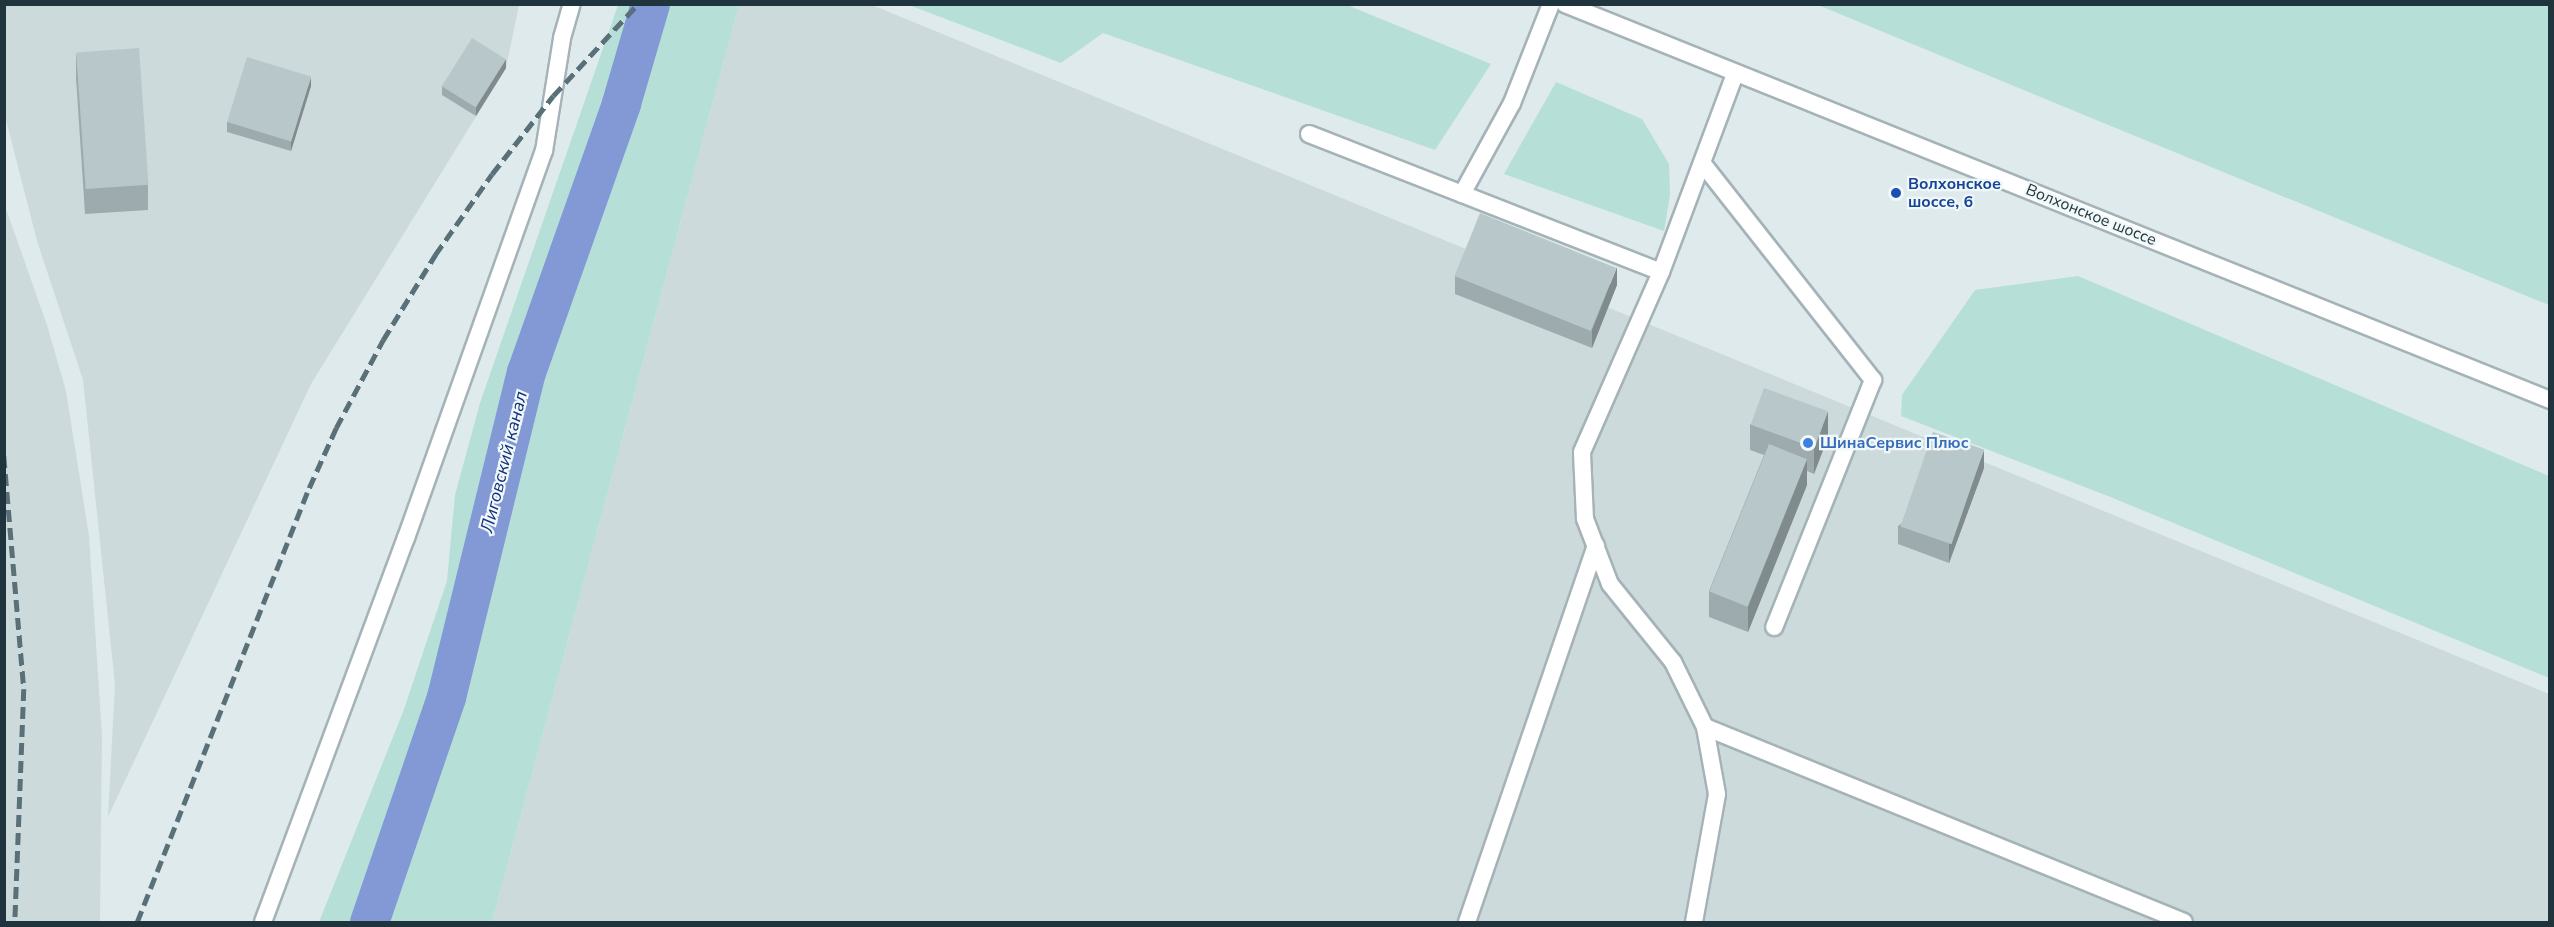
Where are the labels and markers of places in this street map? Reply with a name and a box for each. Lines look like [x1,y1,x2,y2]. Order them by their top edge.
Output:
place label: Волхонское шоссе, 6 [1908,174,2001,212]
marker: Волхонское шоссе, 6 [1889,186,1903,200]
place label: ШинаСервис Плюс [1820,433,1968,453]
marker: ШинаСервис Плюс [1801,436,1815,450]

